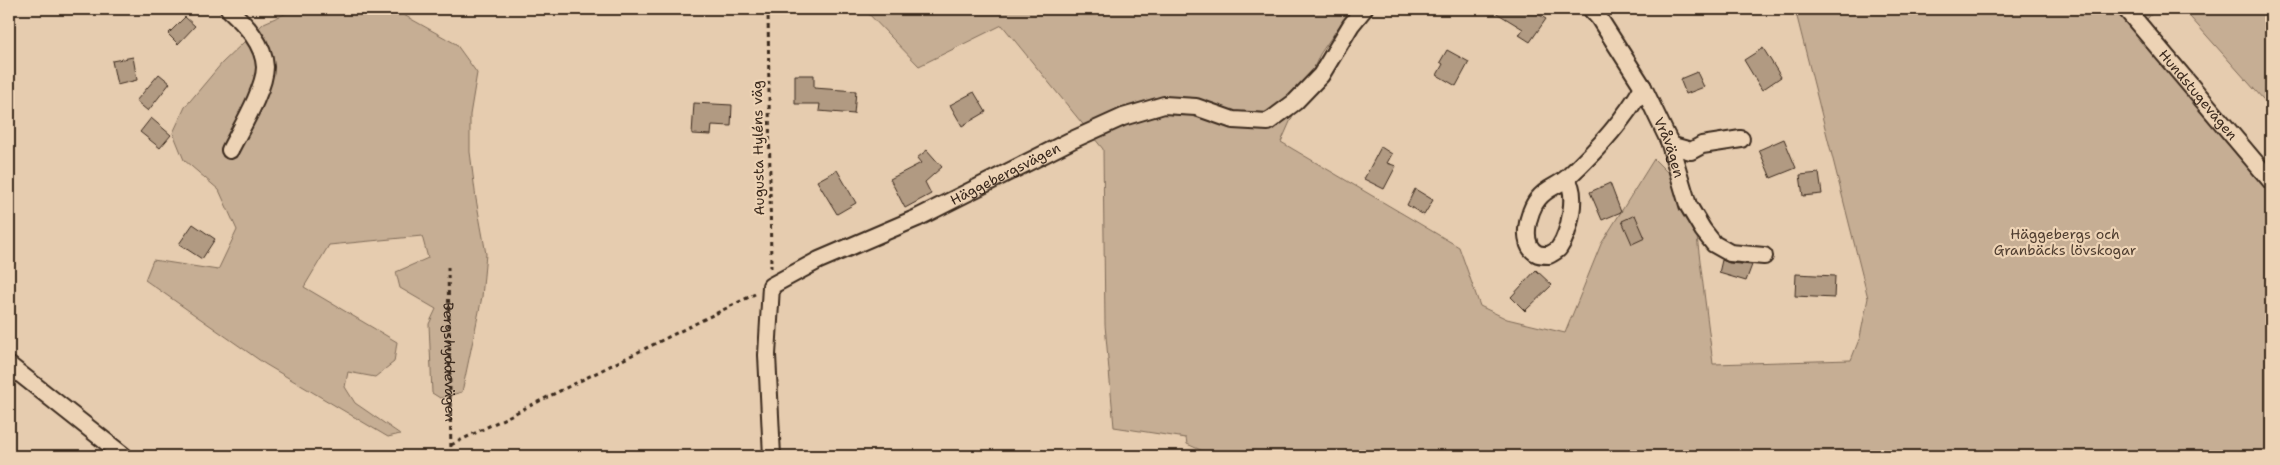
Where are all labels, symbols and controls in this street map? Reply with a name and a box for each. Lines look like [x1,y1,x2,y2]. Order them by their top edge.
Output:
street label: Hundstugevägen [2155,46,2242,144]
street label: Augusta Hyléns väg [748,80,768,216]
street label: Vråvägen [1650,114,1689,180]
street label: Häggebergsvägen [947,138,1064,209]
park label: Häggebergs och Granbäcks lövskogar [1994,225,2137,259]
street label: Bergshyddevägen [440,302,459,422]

